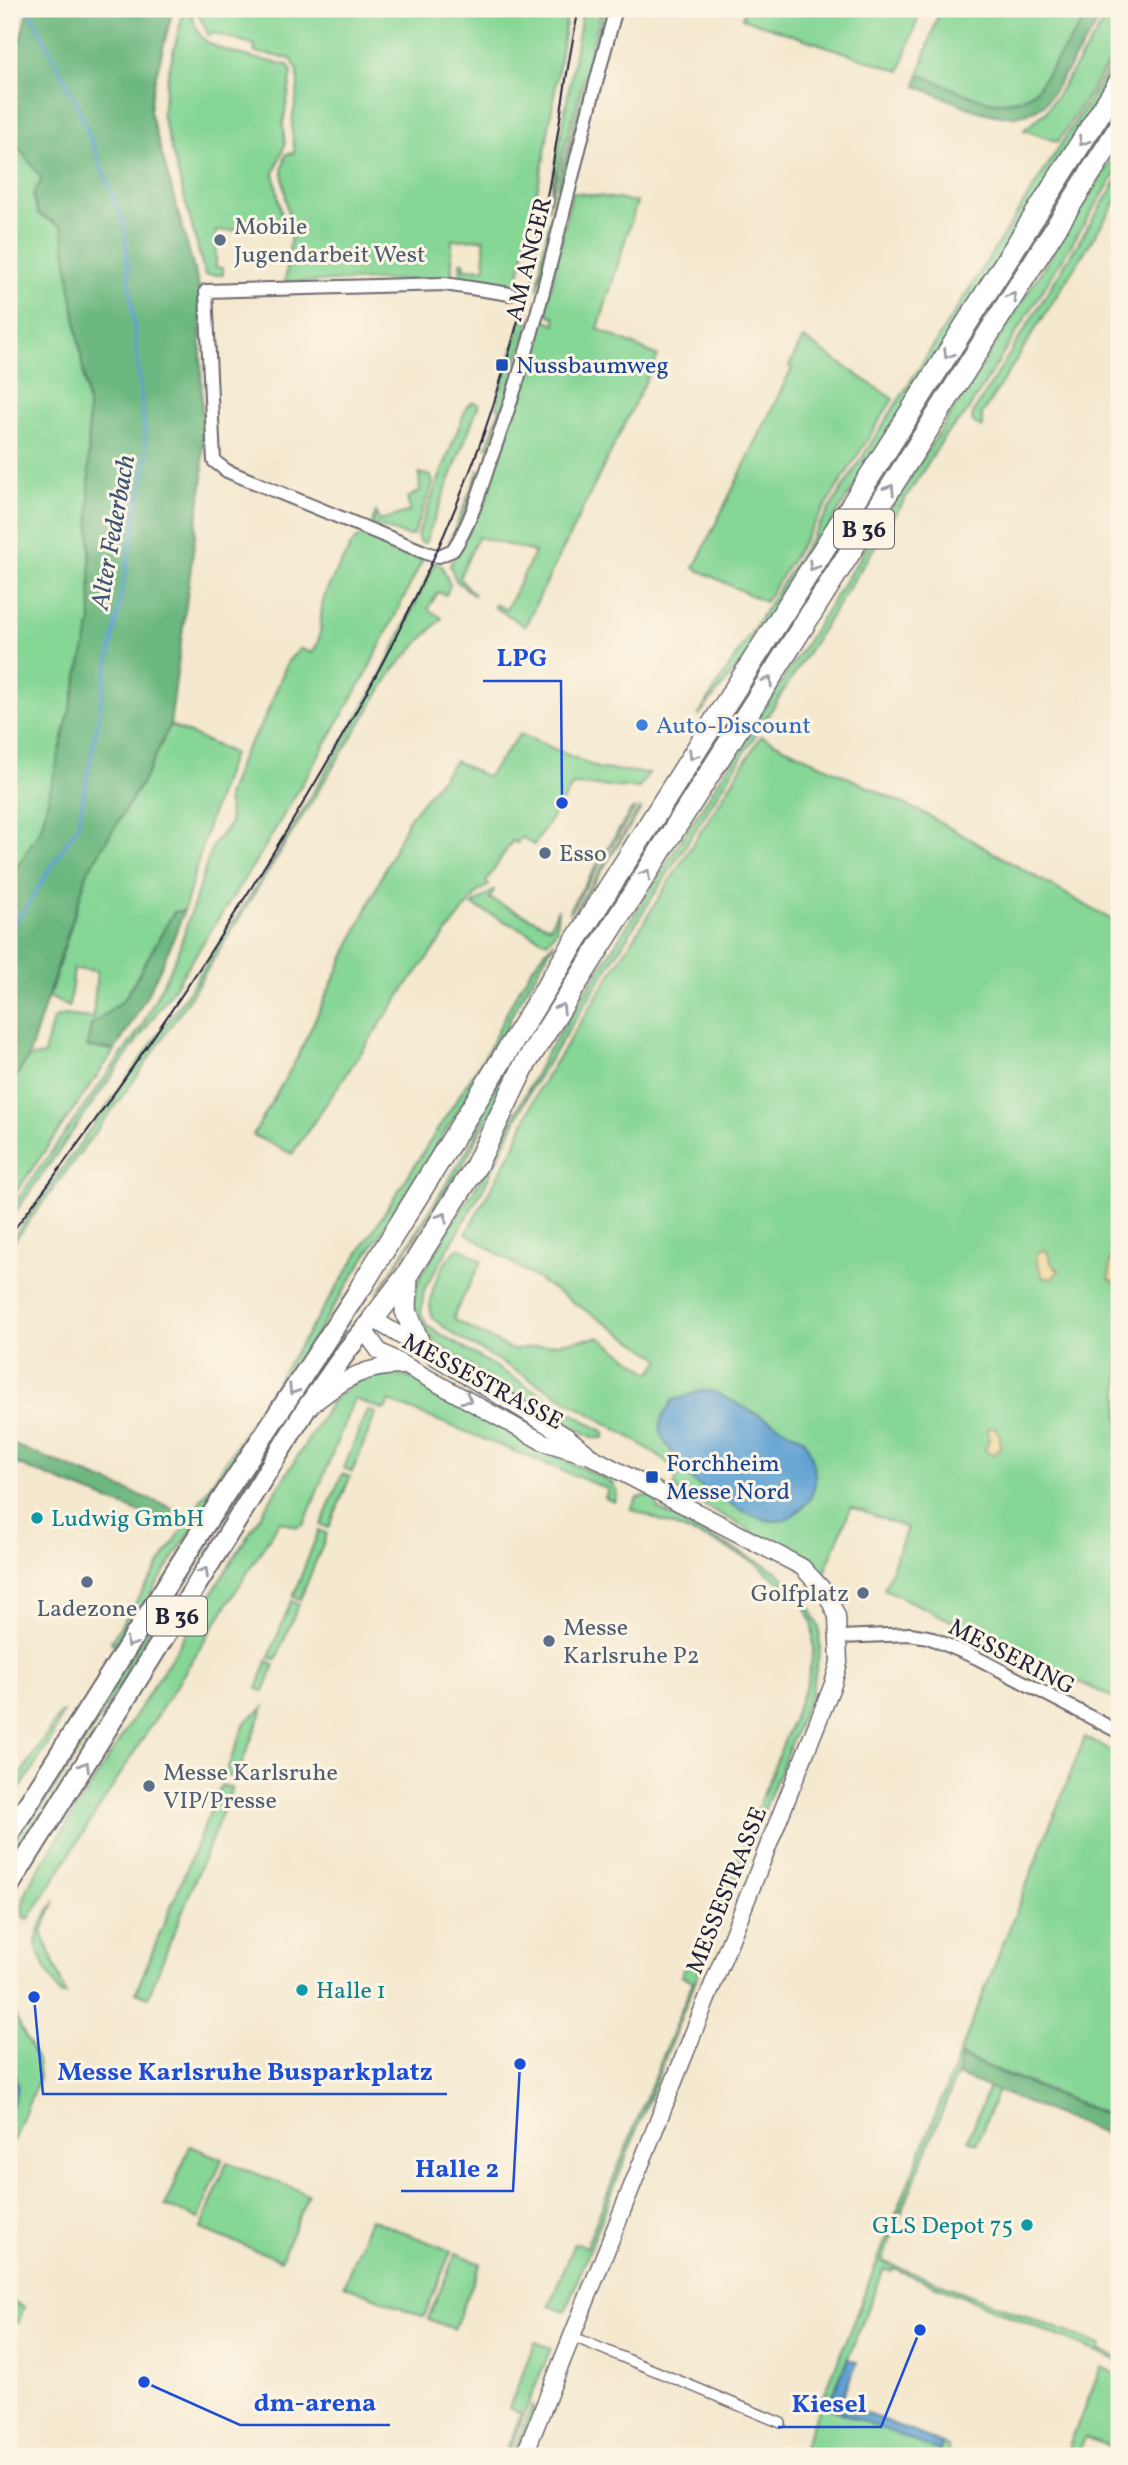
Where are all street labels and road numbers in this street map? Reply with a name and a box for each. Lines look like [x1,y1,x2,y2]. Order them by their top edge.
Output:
street label: AM ANGER [498,194,562,325]
road number: B 36 [834,509,894,548]
street label: MESSESTRASSE [396,1326,568,1439]
road number: B 36 [147,1596,207,1636]
street label: MESSERING [942,1611,1080,1704]
street label: MESSESTRASSE [679,1802,777,1979]

